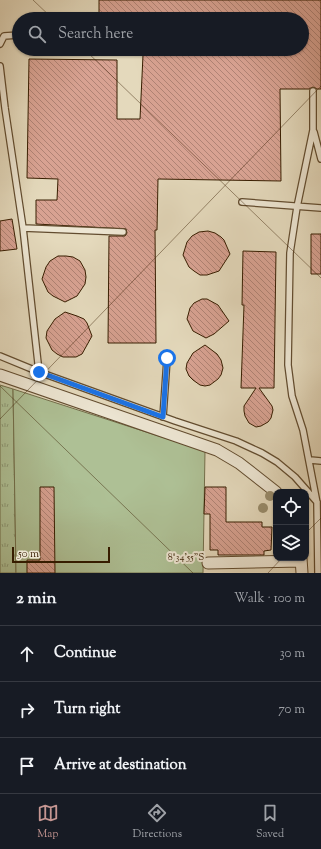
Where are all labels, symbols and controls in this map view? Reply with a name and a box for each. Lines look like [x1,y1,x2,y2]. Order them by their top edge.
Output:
search box [12,12,309,56]
icon: search [26,23,48,45]
text: Search here [58,24,133,45]
route start [158,349,176,367]
route end [30,363,48,381]
map controls [273,489,309,561]
button: locate [273,489,309,525]
button: layers [273,525,309,561]
scale bar [12,545,110,564]
text: 50 m [18,546,39,562]
text: 8°34'55"S [168,550,204,565]
text: 2 min [16,587,57,611]
text: Walk · 100 m [234,590,305,608]
icon: ahead [16,643,38,665]
text: Continue [54,643,116,664]
text: 30 m [279,645,305,663]
icon: right [16,699,38,721]
text: Turn right [54,699,120,720]
text: 70 m [278,701,305,719]
icon: arrive [16,755,38,777]
text: Arrive at destination [54,755,187,776]
tab: Map [37,802,59,842]
tab: Directions [133,802,182,842]
tab: Saved [256,802,284,842]

